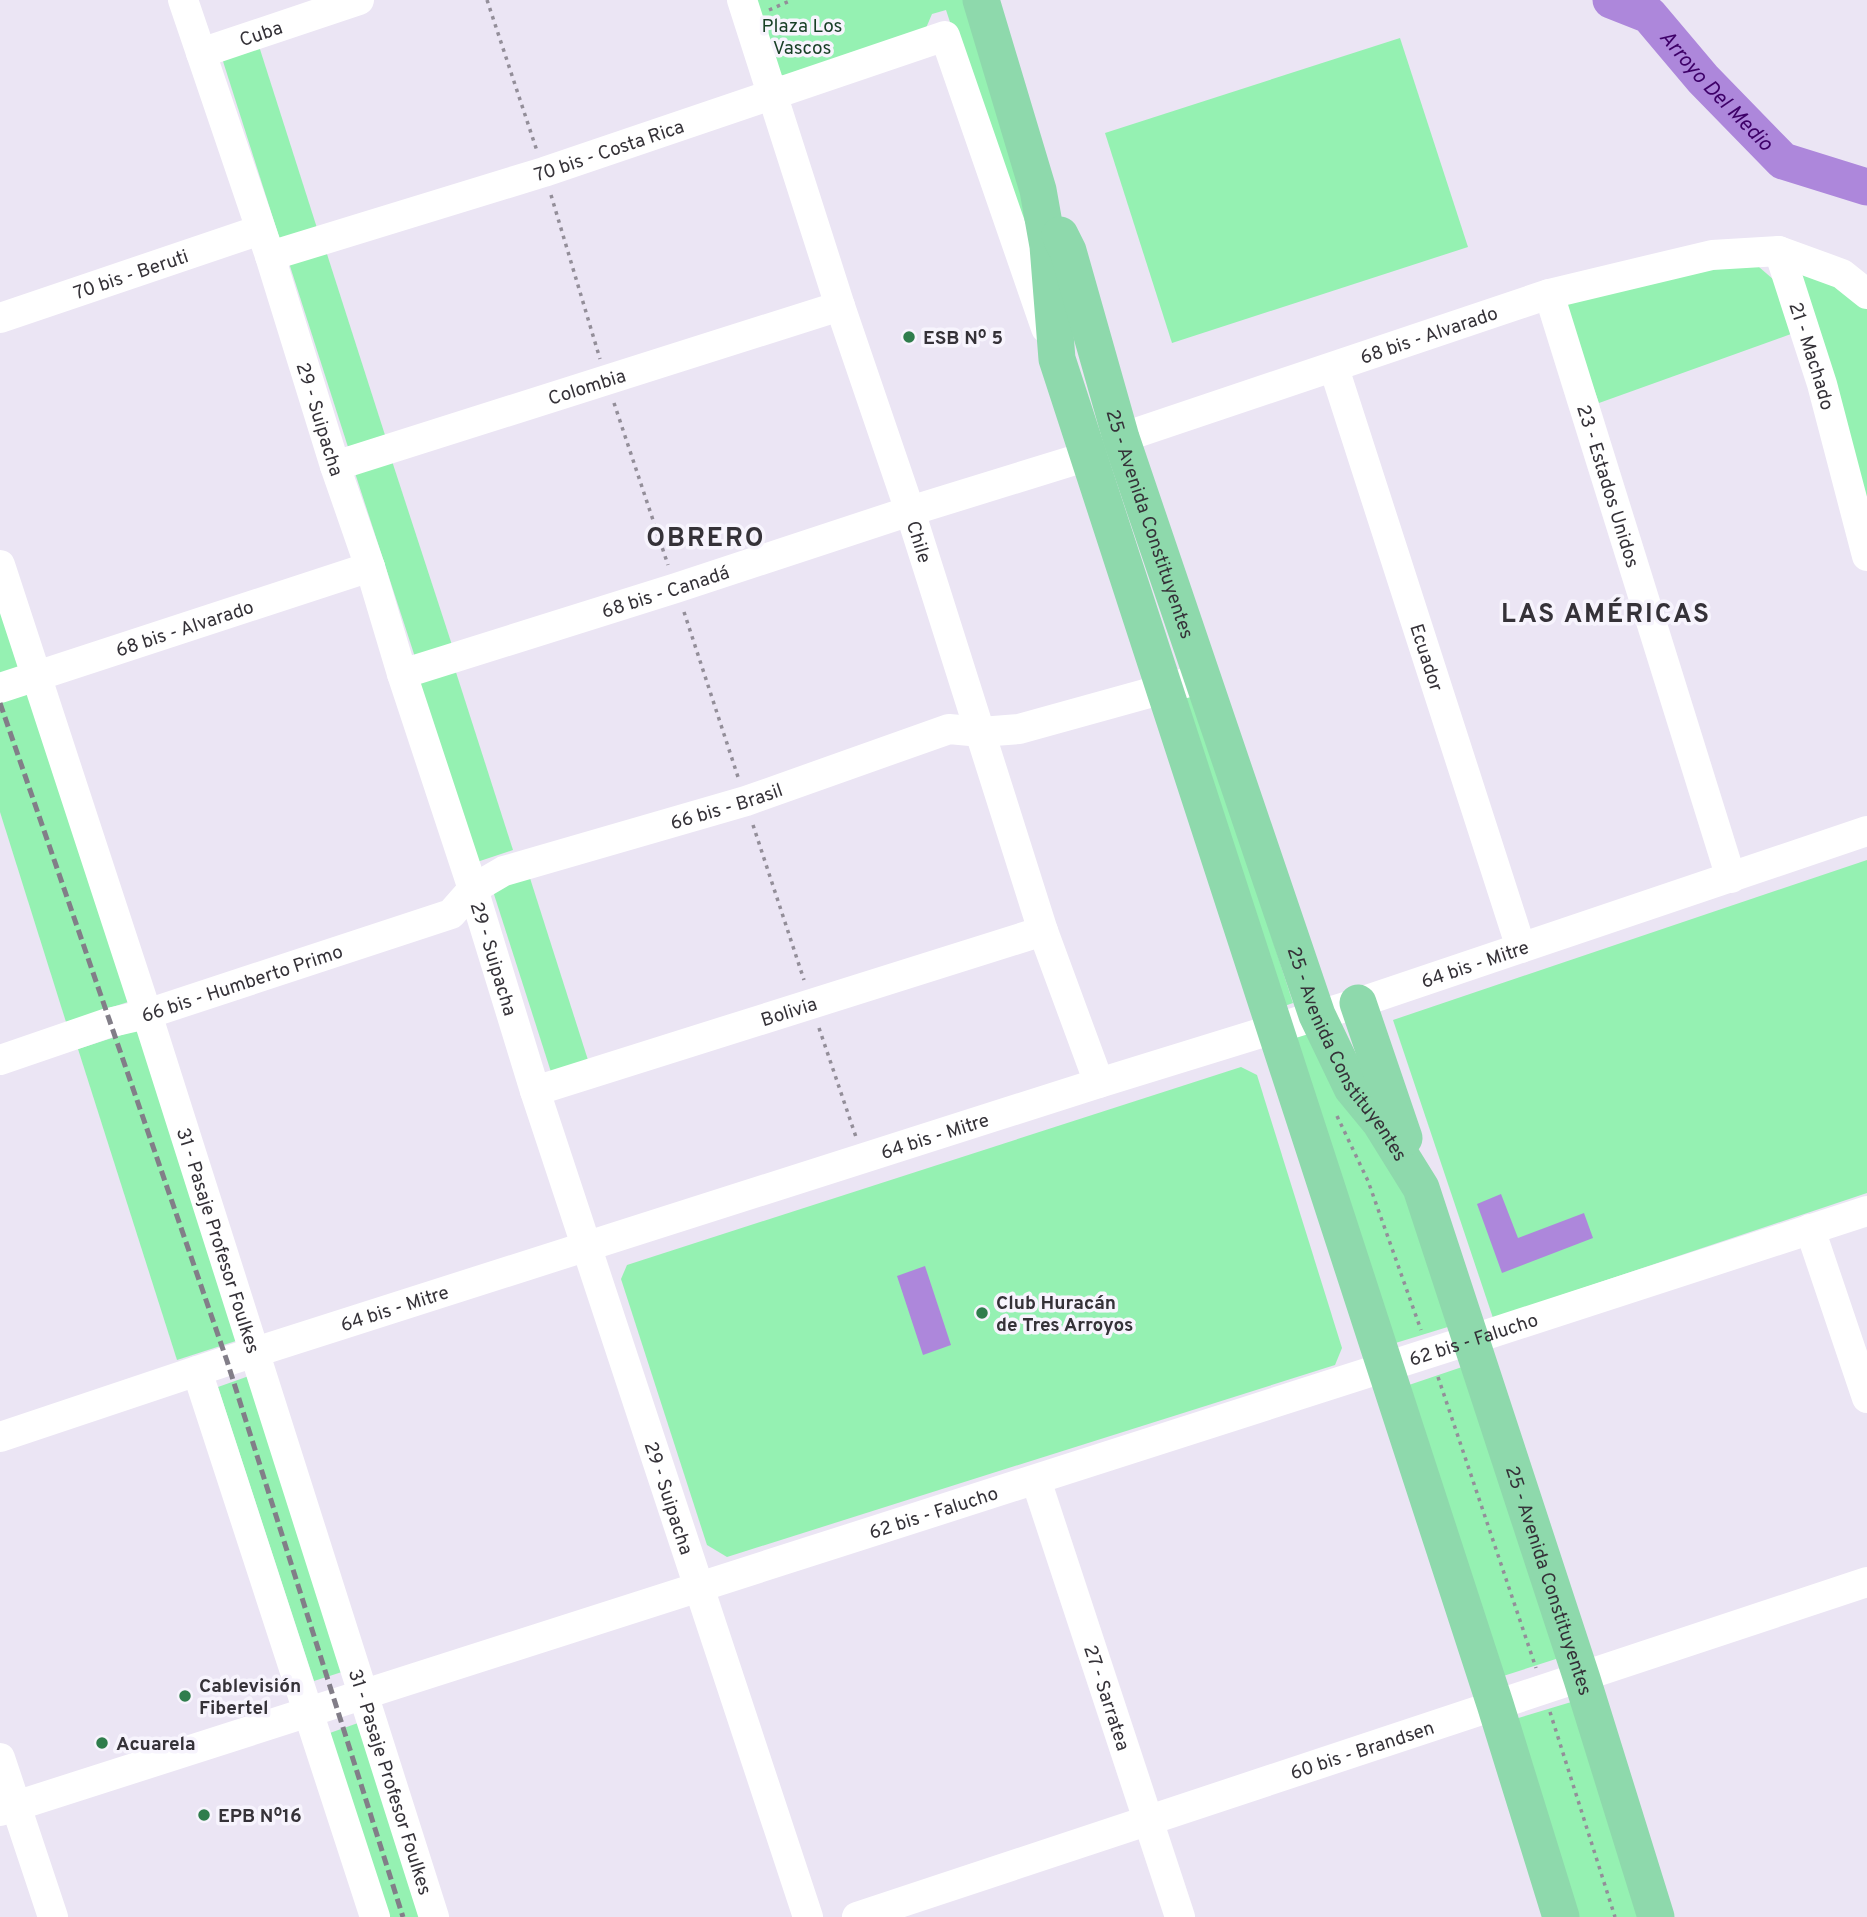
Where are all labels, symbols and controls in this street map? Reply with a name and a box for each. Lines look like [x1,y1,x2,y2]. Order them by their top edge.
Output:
park label: Plaza Los Vascos [762,15,842,61]
street label: Cuba [237,16,286,53]
water label: Arroyo Del Medio [1653,25,1779,158]
street label: 70 bis - Costa Rica [532,115,688,188]
street label: 70 bis - Beruti [71,245,192,306]
street label: 21 - Machado [1782,299,1838,413]
street label: 68 bis - Alvarado [1357,302,1501,371]
place label: ESB Nº 5 [923,327,1003,351]
marker: ESB Nº 5 [901,329,917,345]
street label: 29 - Suipacha [290,360,348,480]
street label: Colombia [545,365,629,412]
street label: 23 - Estados Unidos [1570,402,1644,571]
street label: 25 - Avenida Constituyentes [1100,407,1198,642]
street label: Chile [900,518,936,566]
district label: OBRERO [646,523,766,556]
street label: 68 bis - Canadá [599,561,733,625]
street label: 68 bis - Alvarado [113,596,257,663]
district label: LAS AMÉRICAS [1501,597,1711,632]
street label: Ecuador [1403,621,1448,695]
street label: 66 bis - Brasil [668,779,786,836]
street label: 29 - Suipacha [464,899,521,1019]
street label: 64 bis - Mitre [1418,936,1532,995]
street label: 66 bis - Humberto Primo [139,940,346,1029]
street label: 25 - Avenida Constituyentes [1281,944,1411,1166]
street label: Bolivia [758,993,820,1033]
street label: 64 bis - Mitre [878,1109,992,1166]
street label: 31 - Pasaje Profesor Foulkes [170,1125,264,1357]
street label: 64 bis - Mitre [338,1281,452,1338]
place label: Club Huracán de Tres Arroyos [996,1292,1133,1338]
marker: Club Huracán de Tres Arroyos [974,1305,990,1321]
street label: 62 bis - Falucho [1406,1309,1541,1373]
street label: 29 - Suipacha [638,1439,697,1558]
street label: 25 - Avenida Constituyentes [1499,1463,1596,1699]
street label: 62 bis - Falucho [866,1482,1001,1546]
street label: 27 - Sarratea [1077,1642,1134,1754]
street label: 31 - Pasaje Profesor Foulkes [342,1666,436,1898]
place label: Cablevisión Fibertel [199,1675,301,1721]
marker: Cablevisión Fibertel [177,1688,193,1704]
street label: 60 bis - Brandsen [1287,1717,1438,1786]
place label: Acuarela [116,1733,196,1757]
marker: Acuarela [94,1735,110,1751]
place label: EPB Nº16 [218,1805,302,1829]
marker: EPB Nº16 [196,1807,212,1823]

